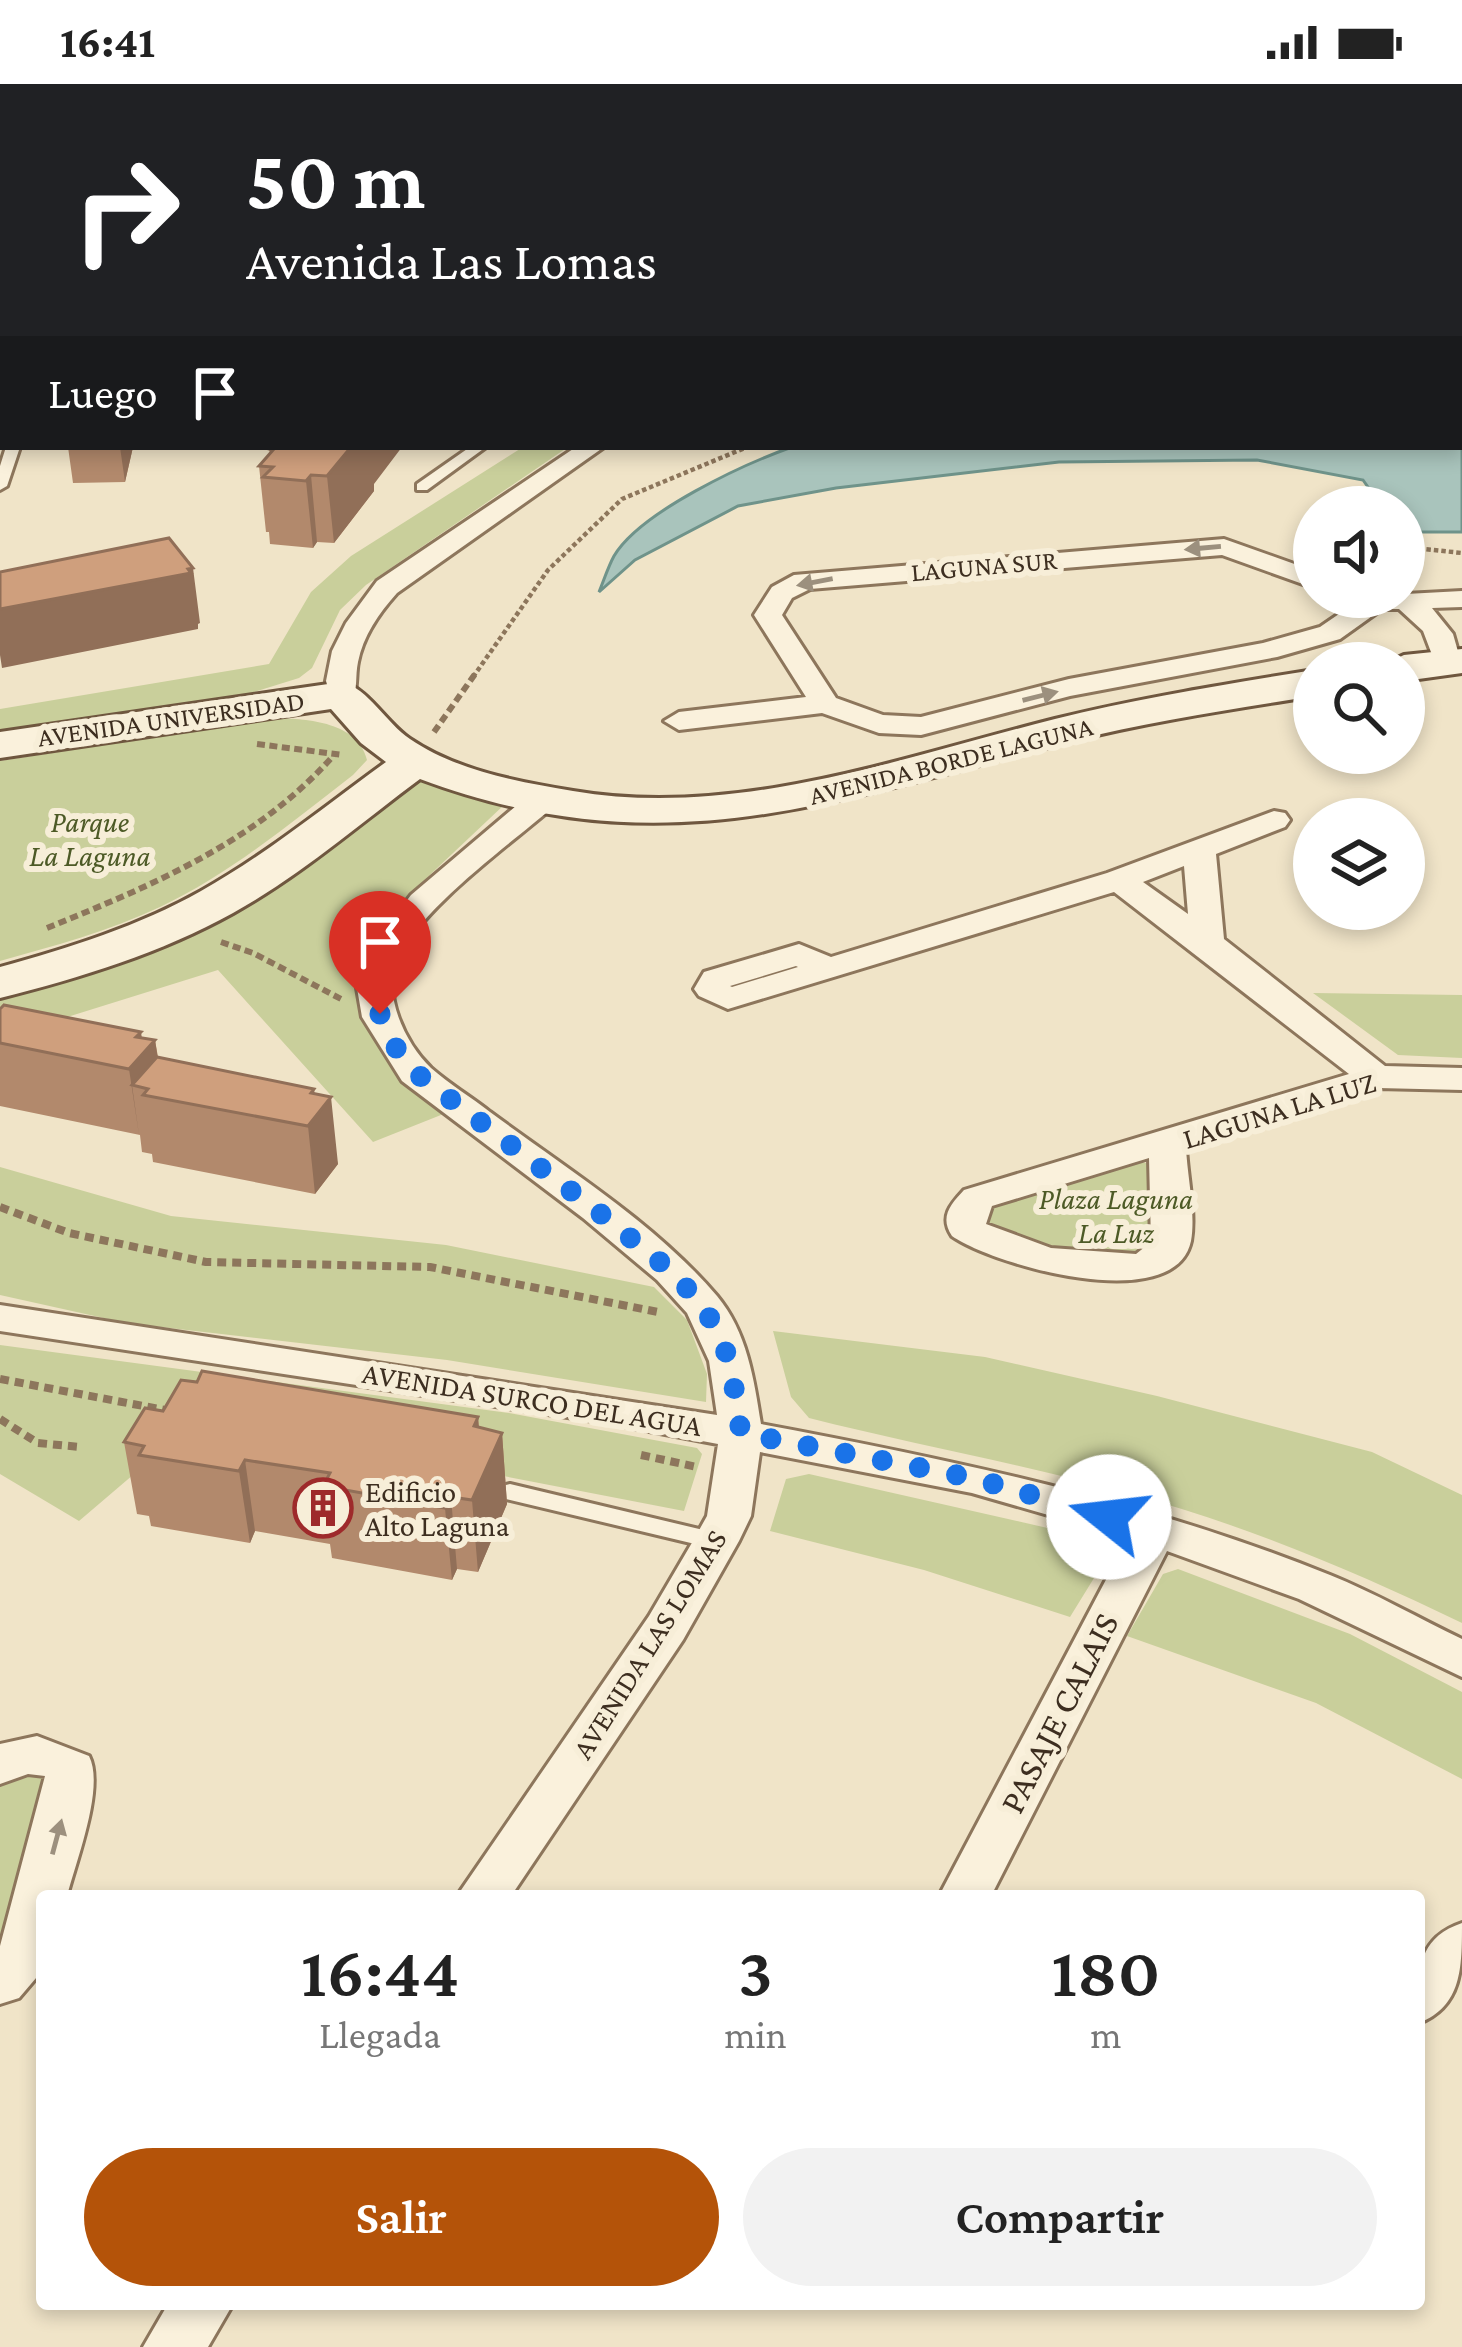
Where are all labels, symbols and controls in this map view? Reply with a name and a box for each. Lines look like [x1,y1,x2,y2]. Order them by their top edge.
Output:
text: 16:41 [60,17,155,67]
icon: right [48,132,204,288]
text: 50 m [246,133,425,226]
text: Avenida Las Lomas [246,231,657,291]
icon: arrive [182,360,248,426]
text: Luego [48,368,158,418]
map controls [1293,486,1425,930]
button: sound [1293,486,1425,618]
one-way arrow [1184,539,1221,558]
street label: LAGUNA SUR [910,545,1059,587]
one-way arrow [796,574,833,593]
button: search [1293,642,1425,774]
street label: AVENIDA UNIVERSIDAD [36,685,306,753]
one-way arrow [1022,686,1059,705]
street label: AVENIDA BORDE LAGUNA [806,711,1096,811]
button: layers [1293,798,1425,930]
park label: Parque La Laguna [29,805,151,873]
pin [329,891,431,1014]
icon: arrive [347,909,413,975]
street label: LAGUNA LA LUZ [1179,1065,1379,1155]
park label: Plaza Laguna La Luz [1039,1182,1193,1249]
street label: AVENIDA SURCO DEL AGUA [360,1356,705,1442]
position arrow [1046,1454,1172,1580]
place label: Edificio Alto Laguna [365,1475,510,1543]
building icon: Edificio Alto Laguna [292,1477,354,1539]
street label: AVENIDA LAS LOMAS [565,1523,733,1765]
street label: PASAJE CALAIS [991,1606,1127,1820]
one-way arrow [48,1818,67,1855]
text: 16:44 [301,1931,459,2011]
text: 3 [738,1931,773,2011]
text: 180 [1051,1931,1160,2011]
text: Llegada [319,2013,441,2056]
text: min [724,2013,787,2056]
text: m [1090,2013,1122,2056]
button: Salir [84,2148,719,2286]
button: Compartir [743,2148,1377,2286]

